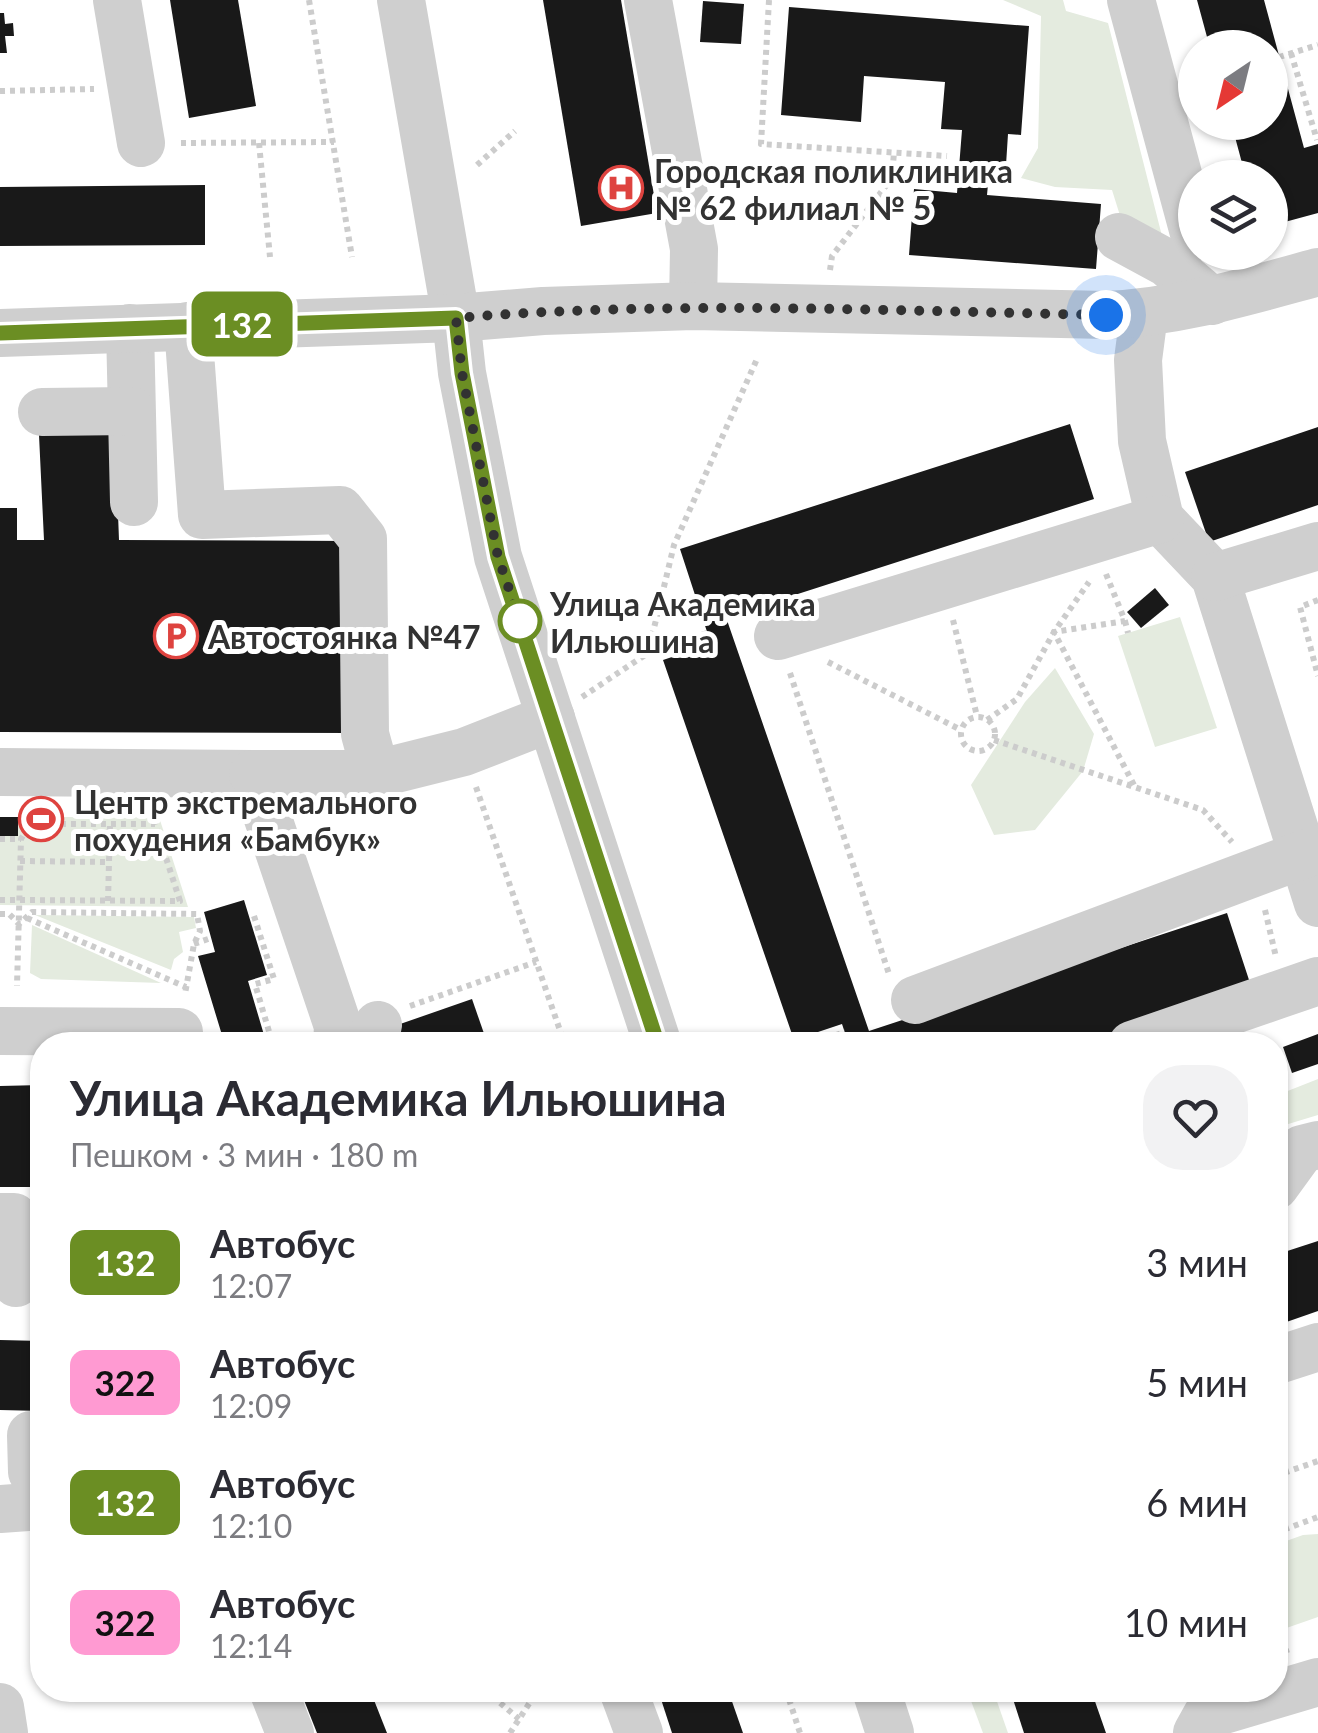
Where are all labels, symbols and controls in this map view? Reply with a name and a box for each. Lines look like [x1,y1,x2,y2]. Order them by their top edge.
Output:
north arrow [1178,30,1288,140]
map controls [1178,30,1288,270]
place label: Городская поликлиника № 62 филиал № 5 [654,151,1013,227]
button: layers [1178,160,1288,270]
hospital icon: Городская поликлиника № 62 филиал № 5 [598,165,644,211]
your location [1081,290,1131,340]
line badge: 132 [184,292,300,356]
text: 132 [212,303,272,345]
place label: Улица Академика Ильюшина [549,584,816,660]
marker: Улица Академика Ильюшина [499,600,541,642]
parking icon: Автостоянка №47 [153,613,199,659]
place label: Автостоянка №47 [207,617,481,656]
place label: Центр экстремального похудения «Бамбук» [74,782,417,858]
sports icon: Центр экстремального похудения «Бамбук» [18,796,64,842]
button: heart [1143,1065,1248,1170]
text: Улица Академика Ильюшина [70,1069,727,1126]
text: Пешком · 3 мин · 180 m [70,1135,418,1174]
text: Автобус [210,1220,355,1266]
text: 3 мин [1146,1239,1248,1285]
text: 132 [95,1241,155,1283]
text: 12:07 [210,1266,292,1305]
text: Автобус [210,1340,355,1386]
text: 5 мин [1146,1359,1248,1405]
text: 322 [95,1361,155,1403]
text: 12:09 [210,1386,292,1425]
text: Автобус [210,1460,355,1506]
text: 6 мин [1146,1479,1248,1525]
text: 132 [95,1481,155,1523]
text: 12:10 [210,1506,292,1545]
text: Автобус [210,1580,355,1626]
text: 10 мин [1124,1599,1248,1645]
text: 322 [95,1601,155,1643]
text: 12:14 [210,1626,292,1665]

